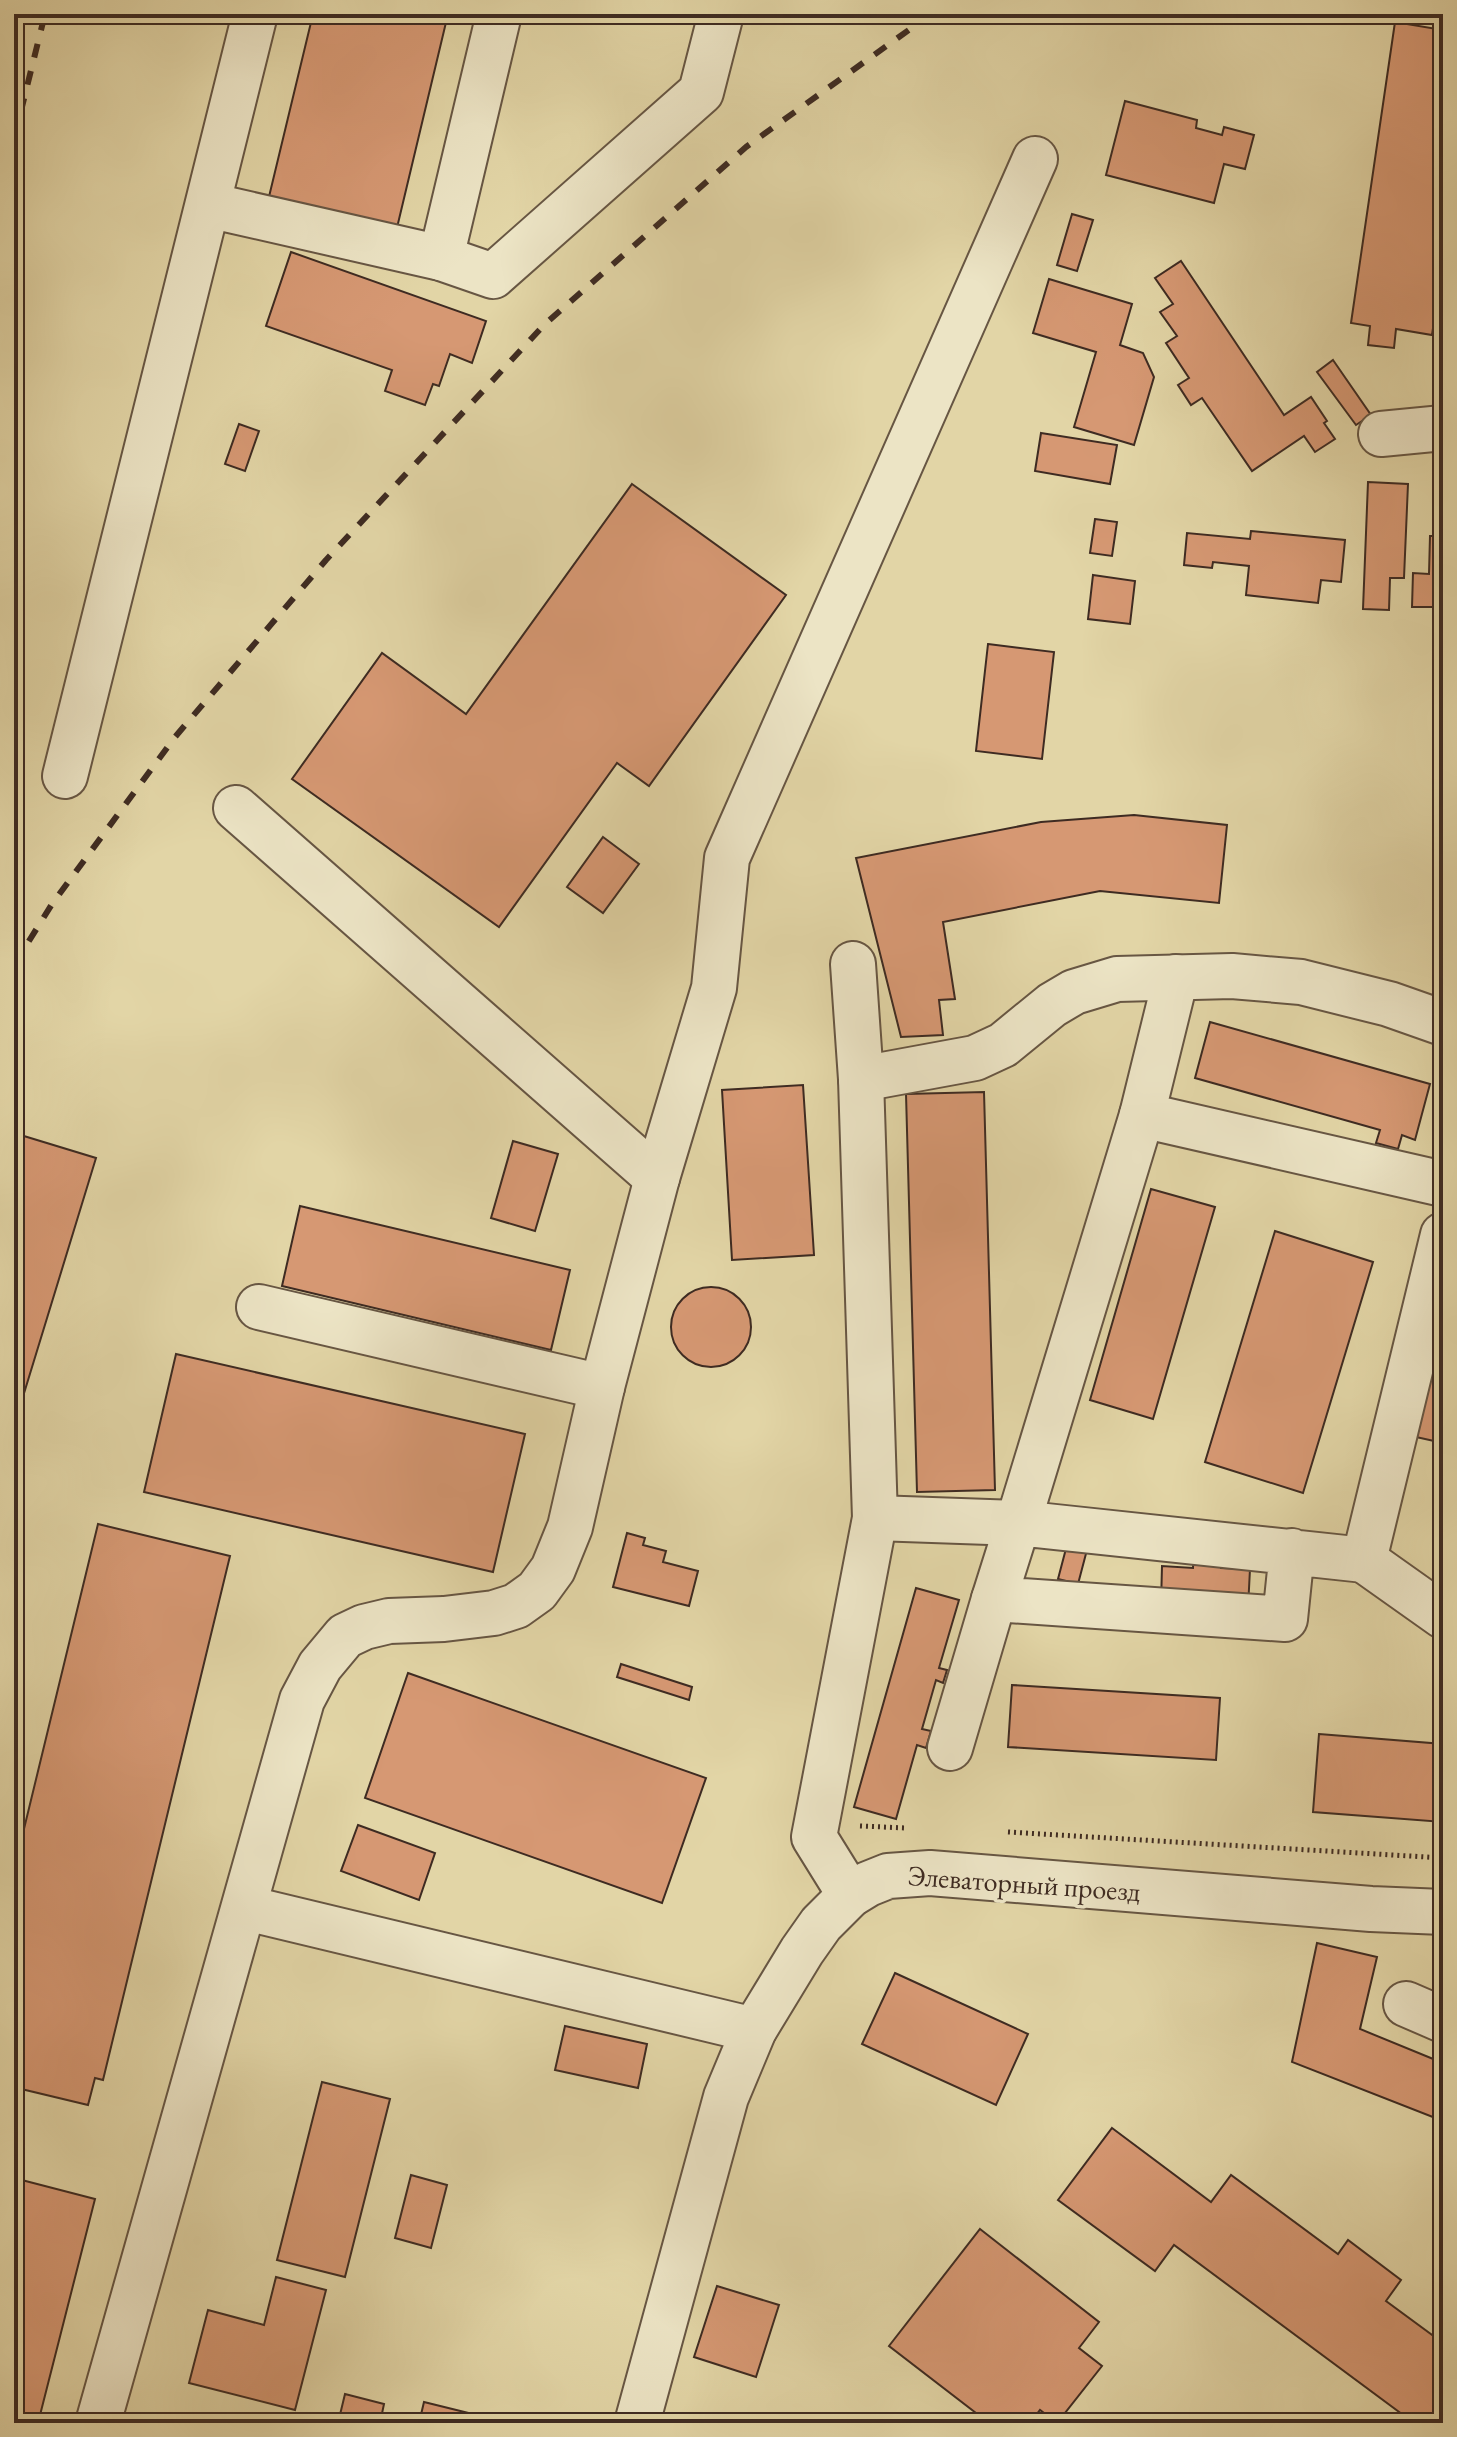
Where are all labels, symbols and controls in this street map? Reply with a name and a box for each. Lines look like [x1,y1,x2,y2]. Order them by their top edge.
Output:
street label: Элеваторный проезд [906,1857,1142,1909]

